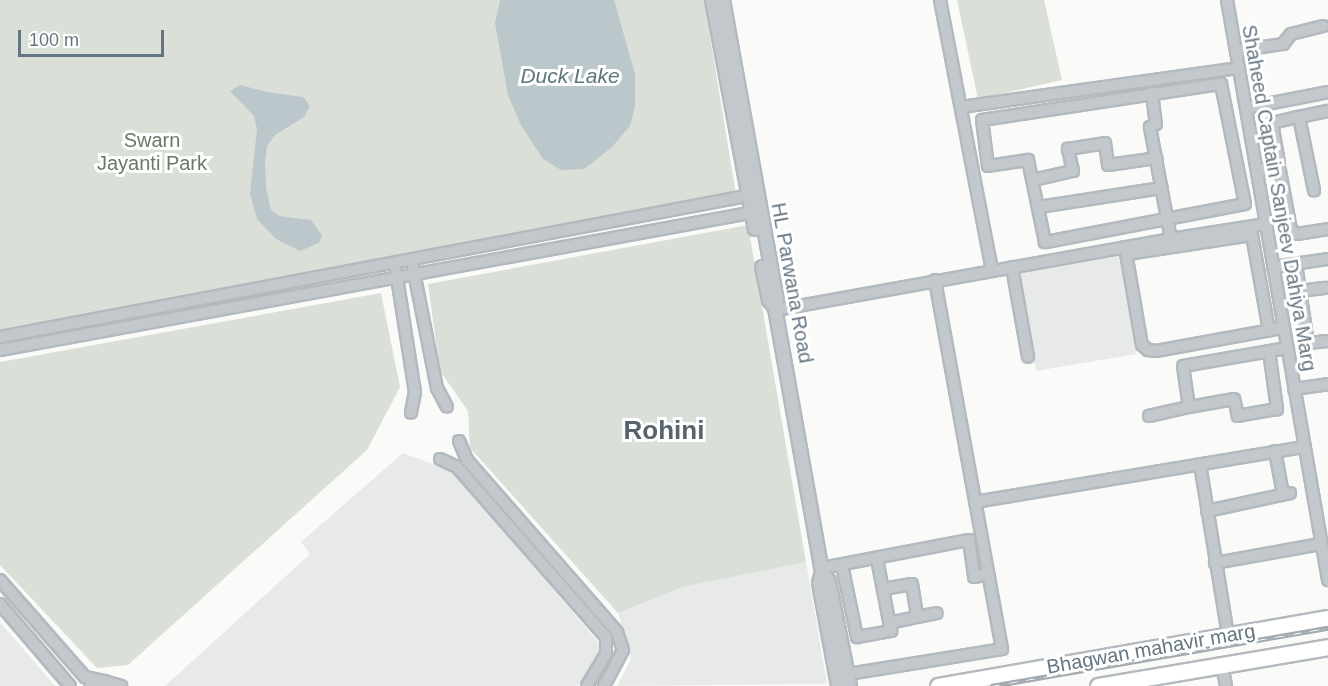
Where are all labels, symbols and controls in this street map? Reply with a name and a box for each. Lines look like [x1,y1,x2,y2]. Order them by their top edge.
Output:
scale bar [21,18,166,56]
street label: Shaheed Captain Sanjeev Dahiya Marg [1237,23,1321,373]
text: 100 m [29,30,79,50]
water label: Duck Lake [520,63,620,89]
park label: Swarn Jayanti Park [97,128,207,175]
street label: HL Parwana Road [766,200,818,366]
district label: Rohini [624,415,704,447]
street label: Bhagwan mahavir marg [1045,619,1257,679]

